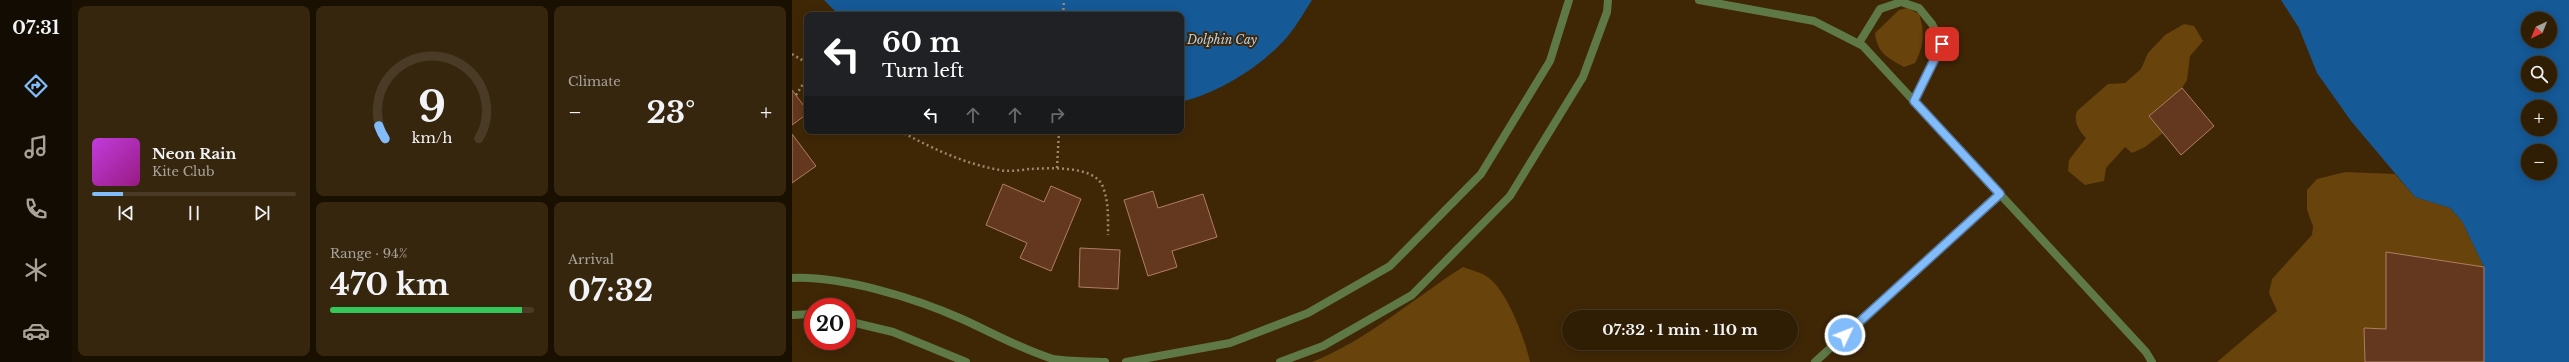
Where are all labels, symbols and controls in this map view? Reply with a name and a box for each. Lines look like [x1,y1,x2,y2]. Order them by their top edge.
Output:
north arrow [2521,12,2557,48]
map controls [2521,12,2557,180]
text: 07:31 [12,17,60,39]
text: 60 m [882,25,960,60]
pin [1925,27,1959,61]
icon: left [816,28,868,80]
water label: Dolphin Cay [1186,32,1258,47]
icon: arrive [1931,33,1953,55]
button: search [2521,56,2557,92]
text: Turn left [882,60,964,82]
icon: directions [22,72,50,100]
text: Climate [568,73,621,90]
text: 9 [418,82,446,133]
text: 23° [647,94,695,131]
text: − [568,99,582,126]
text: + [760,99,772,126]
button: + [2521,100,2557,136]
icon: left [920,104,942,126]
icon: ahead [962,104,984,126]
icon: ahead [1004,104,1026,126]
icon: right [1046,104,1068,126]
text: km/h [412,129,452,147]
icon: music [22,133,50,161]
text: Neon Rain [152,144,236,163]
button: − [2521,144,2557,180]
text: Kite Club [152,163,215,180]
icon: phone [22,195,50,223]
icon: previous [115,202,137,224]
icon: pause [183,202,205,224]
icon: next [251,202,273,224]
text: Range · 94% [330,245,407,262]
text: Arrival [568,251,614,268]
icon: climate [22,256,50,284]
text: 470 km [330,266,449,303]
text: 07:32 [568,272,653,309]
speed limit sign: 20 [804,298,856,350]
position arrow [1824,314,1866,356]
icon: car [22,317,50,345]
text: 07:32 · 1 min · 110 m [1602,320,1758,339]

